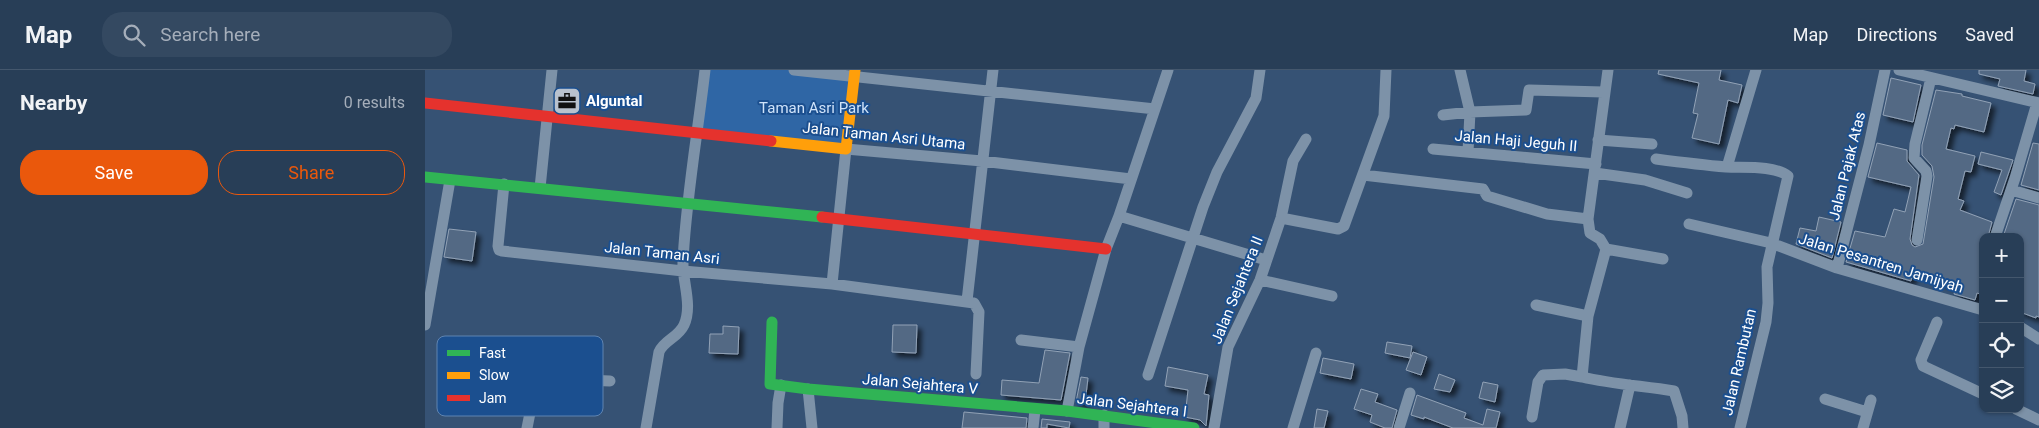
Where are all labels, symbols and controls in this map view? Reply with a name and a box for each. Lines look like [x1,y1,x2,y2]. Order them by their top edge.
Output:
search box [102,12,452,57]
text: Map [25,21,72,49]
icon: search [120,21,148,49]
text: Search here [160,23,260,46]
text: Map [1793,24,1828,45]
text: Directions [1856,24,1937,45]
text: Saved [1965,24,2014,45]
office icon: Alguntal [552,86,582,116]
text: Nearby [20,91,87,115]
place label: Alguntal [586,92,643,110]
text: 0 results [344,93,405,112]
park label: Taman Asri Park [759,99,869,117]
street label: Jalan Pajak Atas [1825,110,1869,222]
street label: Jalan Taman Asri Utama [802,118,966,154]
street label: Jalan Haji Jeguh II [1454,127,1578,155]
button: Save [20,150,208,195]
button: Share [218,150,405,195]
street label: Jalan Pesantren Jamijyah [1796,229,1966,297]
street label: Jalan Sejahtera II [1207,233,1267,347]
map controls [1979,233,2024,413]
button: + [1979,233,2024,278]
street label: Jalan Taman Asri [603,238,721,268]
button: − [1979,278,2024,323]
street label: Jalan Rambutan [1718,307,1760,417]
button: locate [1979,323,2024,368]
legend [437,336,603,416]
text: Fast [479,345,506,361]
text: Slow [479,367,510,383]
button: layers [1979,368,2024,413]
street label: Jalan Sejahtera V [861,370,979,398]
street label: Jalan Sejahtera I [1076,389,1188,421]
text: Jam [479,390,507,406]

